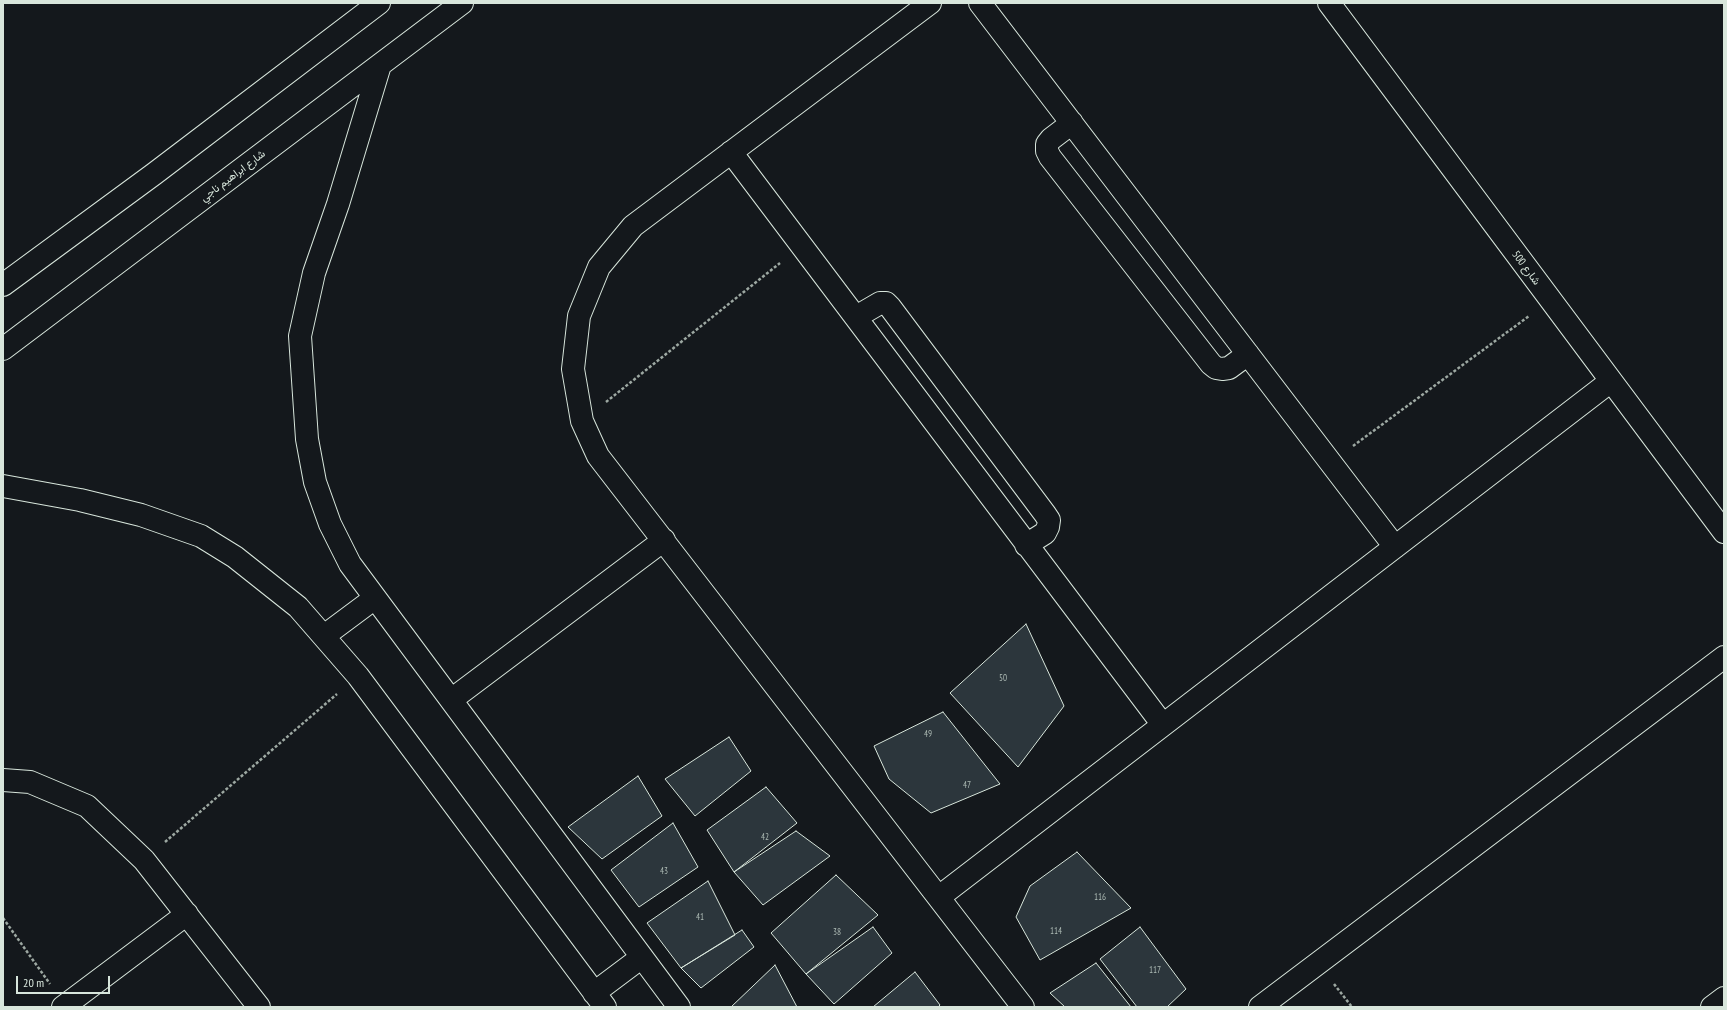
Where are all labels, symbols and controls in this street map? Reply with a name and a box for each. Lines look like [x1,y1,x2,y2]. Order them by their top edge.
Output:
street label: شارع ابراهيم ناجي [198,147,268,205]
street label: شارع 500 [1509,248,1543,288]
house number: 50 [999,673,1007,683]
house number: 49 [924,729,932,739]
house number: 47 [963,780,971,790]
house number: 42 [761,832,769,842]
house number: 43 [660,866,668,876]
house number: 116 [1094,892,1106,902]
house number: 41 [696,912,704,922]
house number: 114 [1050,926,1062,936]
house number: 38 [833,927,841,937]
house number: 117 [1149,965,1161,975]
scale bar [18,968,112,994]
text: 20 m [23,975,44,990]

